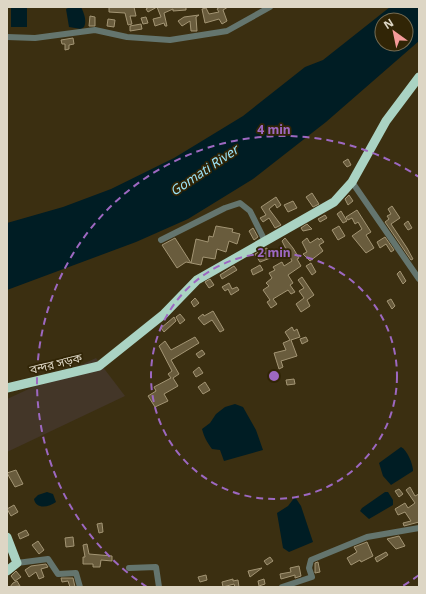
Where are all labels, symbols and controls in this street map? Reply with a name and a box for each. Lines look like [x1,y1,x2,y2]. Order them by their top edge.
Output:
north arrow [374,12,414,52]
text: N [382,16,397,33]
text: 4 min [257,123,291,139]
water label: Gomati River [167,141,244,200]
text: 2 min [257,246,291,262]
street label: বন্দর সড়ক [27,351,84,379]
centre of rings [267,369,281,383]

